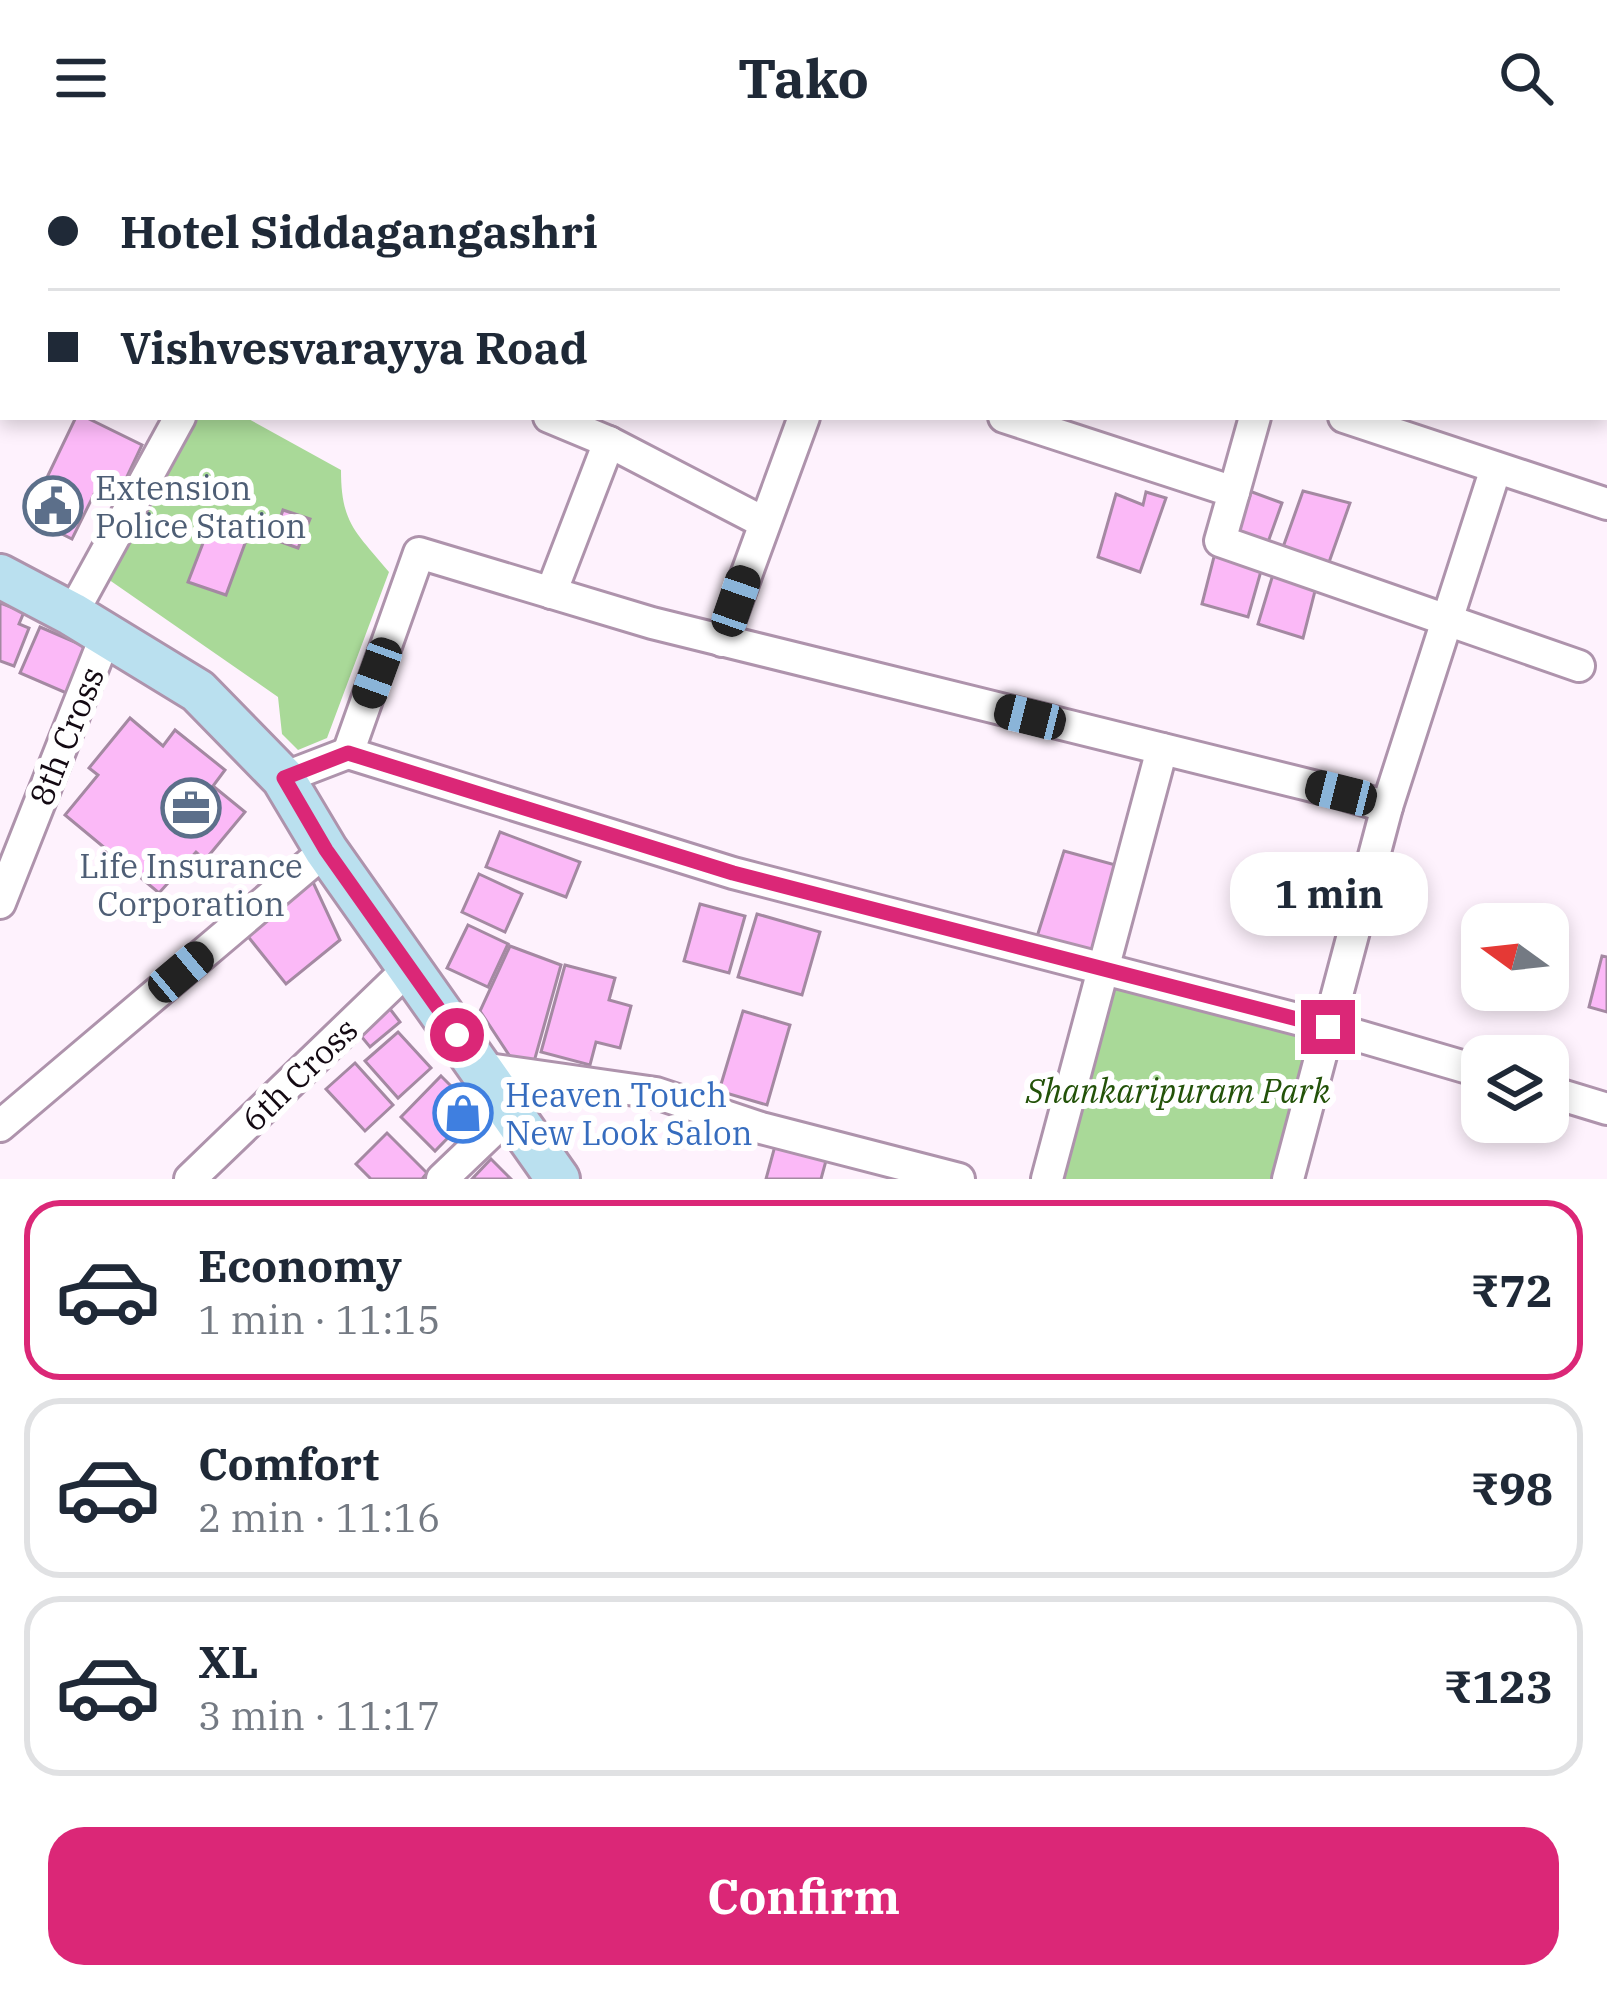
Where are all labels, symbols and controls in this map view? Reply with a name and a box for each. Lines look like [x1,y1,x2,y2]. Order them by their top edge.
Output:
text: Tako [738,43,869,113]
icon: menu [48,45,114,111]
icon: search [1493,45,1559,111]
text: Hotel Siddagangashri [120,202,598,260]
text: Vishvesvarayya Road [120,318,588,376]
place label: Extension Police Station [95,466,306,547]
public building icon: Extension Police Station [22,475,84,537]
car [707,561,765,641]
car [348,633,406,713]
street label: 8th Cross [19,660,113,812]
car [991,691,1069,743]
car [1302,767,1380,819]
office icon: Life Insurance Corporation [160,777,222,839]
place label: Life Insurance Corporation [79,844,303,925]
callout: 1 min [1229,853,1427,937]
text: 1 min [1274,868,1384,919]
north arrow [1461,903,1569,1011]
map controls [1461,903,1569,1143]
car [142,935,220,1009]
route end [1301,1000,1355,1054]
street label: 6th Cross [232,1008,366,1140]
route start [430,1008,484,1062]
button: layers [1461,1035,1569,1143]
park label: Shankaripuram Park [1025,1069,1331,1112]
place label: Heaven Touch New Look Salon [505,1073,753,1154]
shop icon: Heaven Touch New Look Salon [432,1082,494,1144]
icon: car [54,1236,162,1344]
text: Economy [198,1236,402,1294]
text: ₹72 [1470,1261,1553,1319]
text: 1 min · 11:15 [198,1294,440,1345]
icon: car [54,1434,162,1542]
text: Comfort [198,1434,379,1492]
text: ₹98 [1470,1459,1553,1517]
text: 2 min · 11:16 [198,1492,440,1543]
icon: car [54,1632,162,1740]
text: XL [198,1632,259,1690]
text: ₹123 [1443,1657,1553,1715]
text: 3 min · 11:17 [198,1690,440,1741]
button: Confirm [48,1827,1559,1965]

